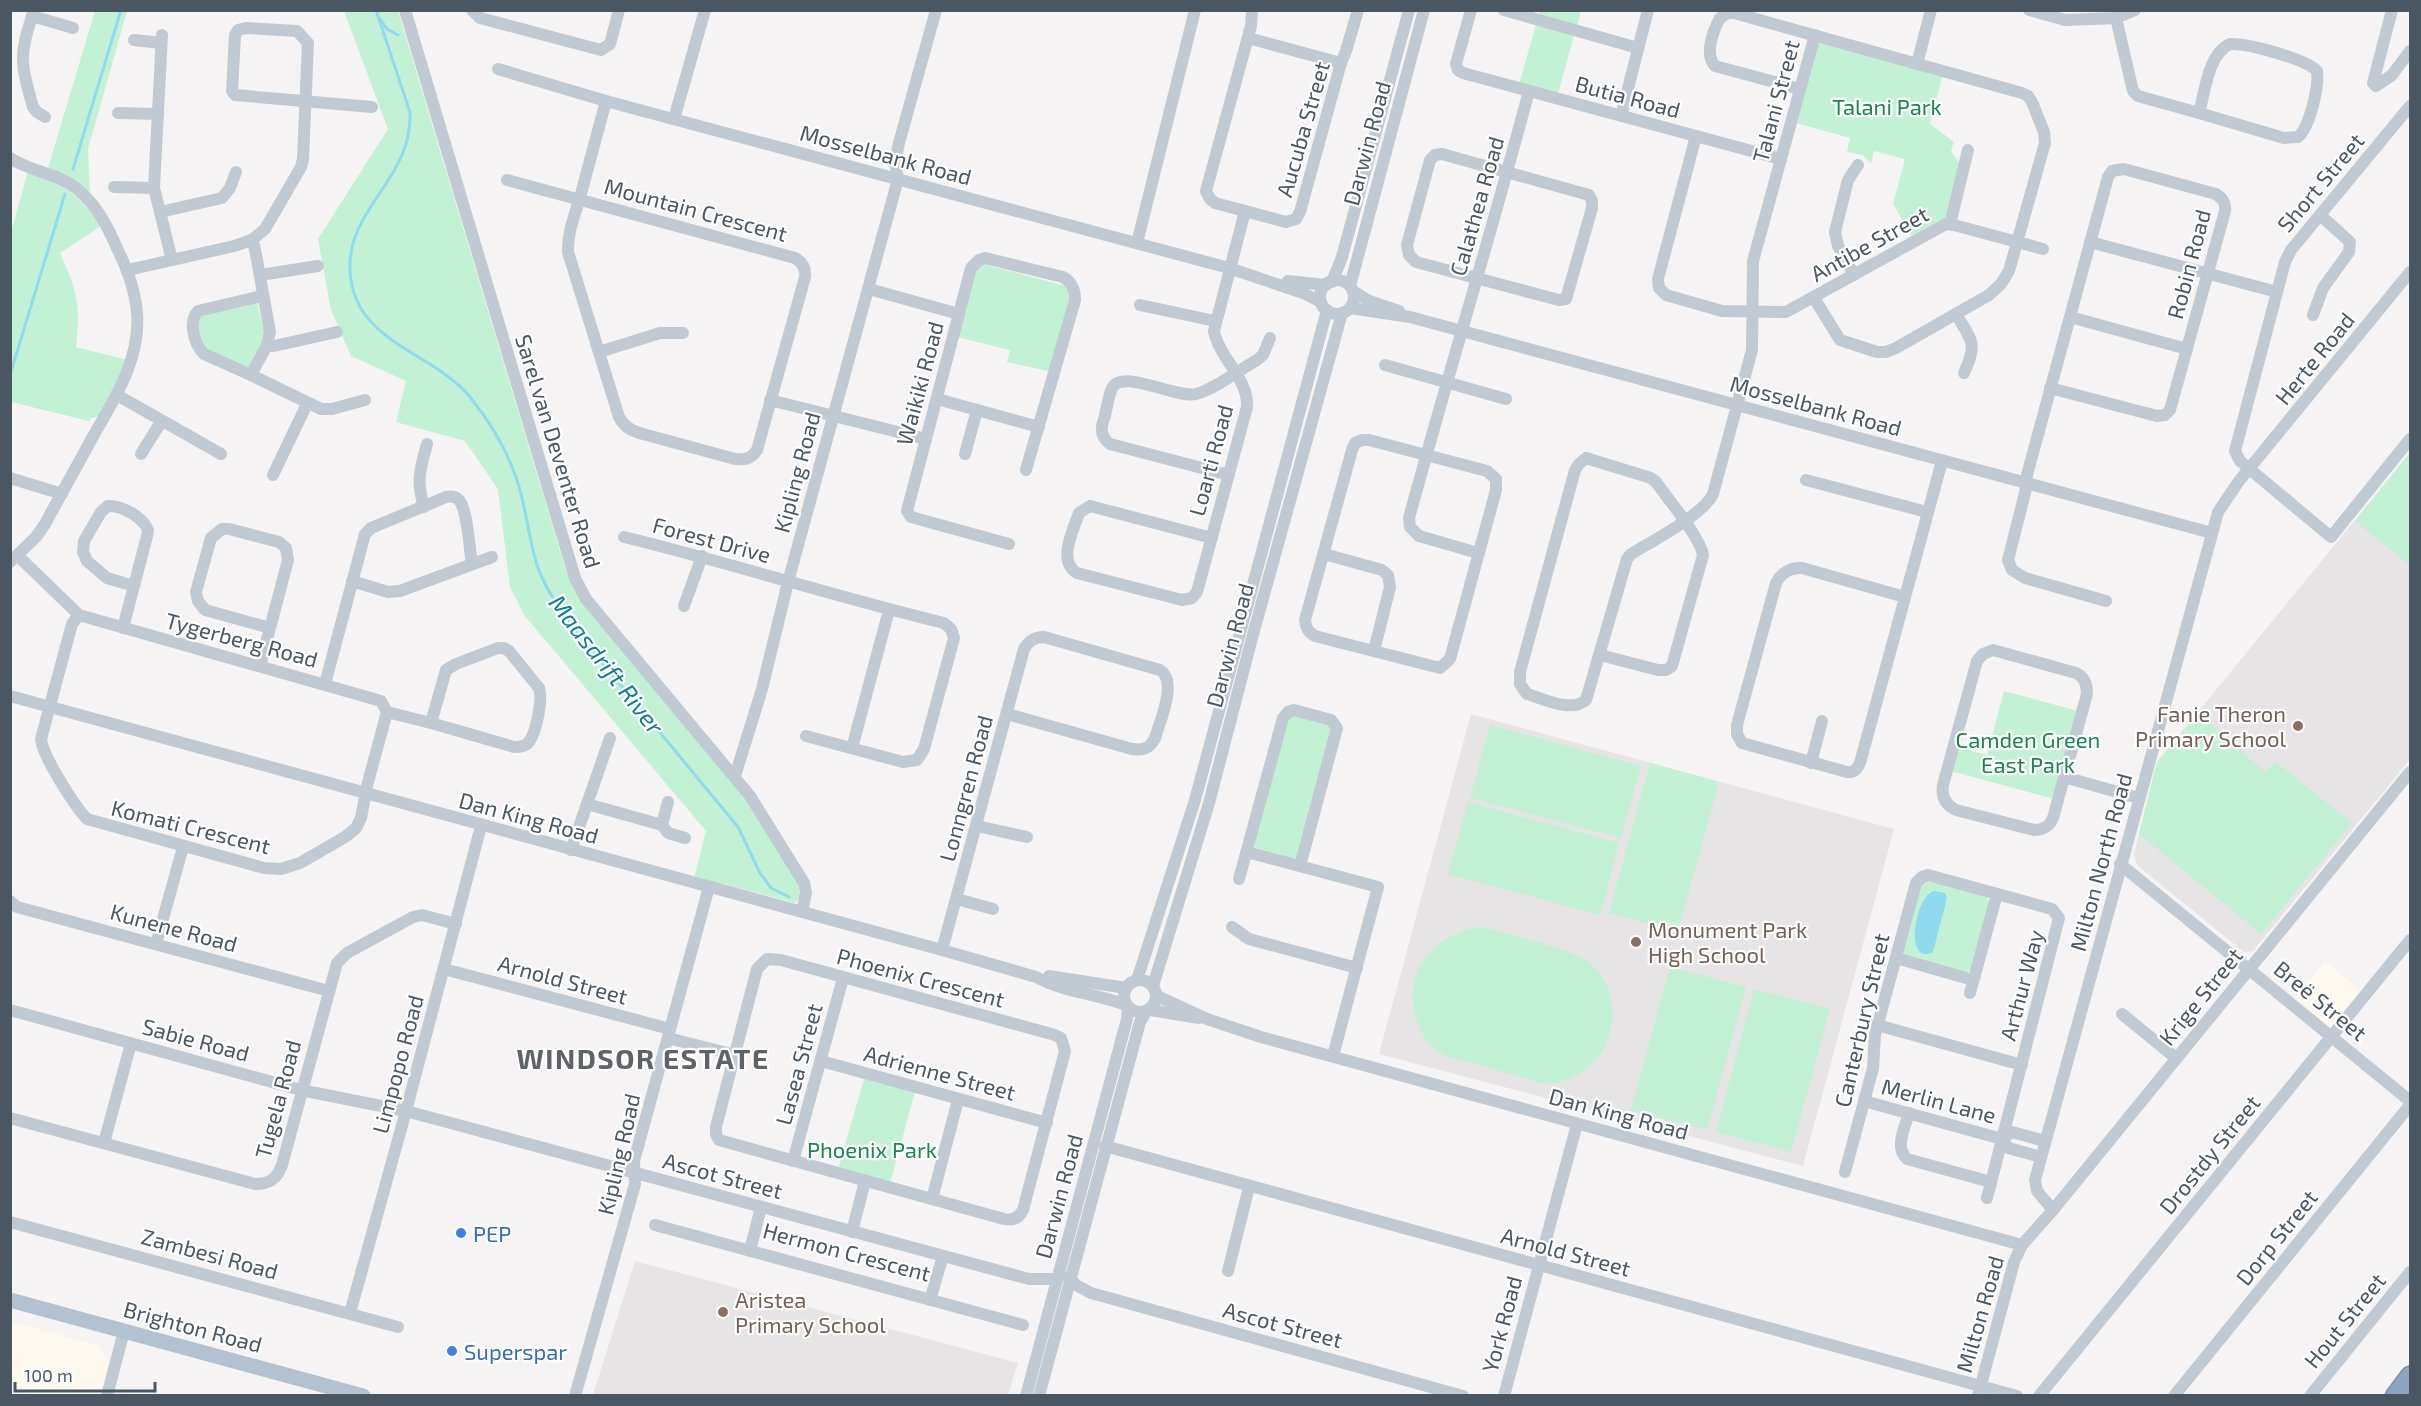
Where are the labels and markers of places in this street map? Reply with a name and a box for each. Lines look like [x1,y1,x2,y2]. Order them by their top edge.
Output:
place label: Fanie Theron Primary School [2135,700,2286,751]
marker: Fanie Theron Primary School [2291,719,2305,733]
place label: Monument Park High School [1648,916,1807,967]
marker: Monument Park High School [1629,935,1643,949]
place label: PEP [473,1220,511,1246]
marker: PEP [454,1226,468,1240]
place label: Aristea Primary School [735,1286,886,1337]
marker: Aristea Primary School [716,1305,730,1319]
place label: Superspar [464,1338,567,1364]
marker: Superspar [445,1344,459,1358]

